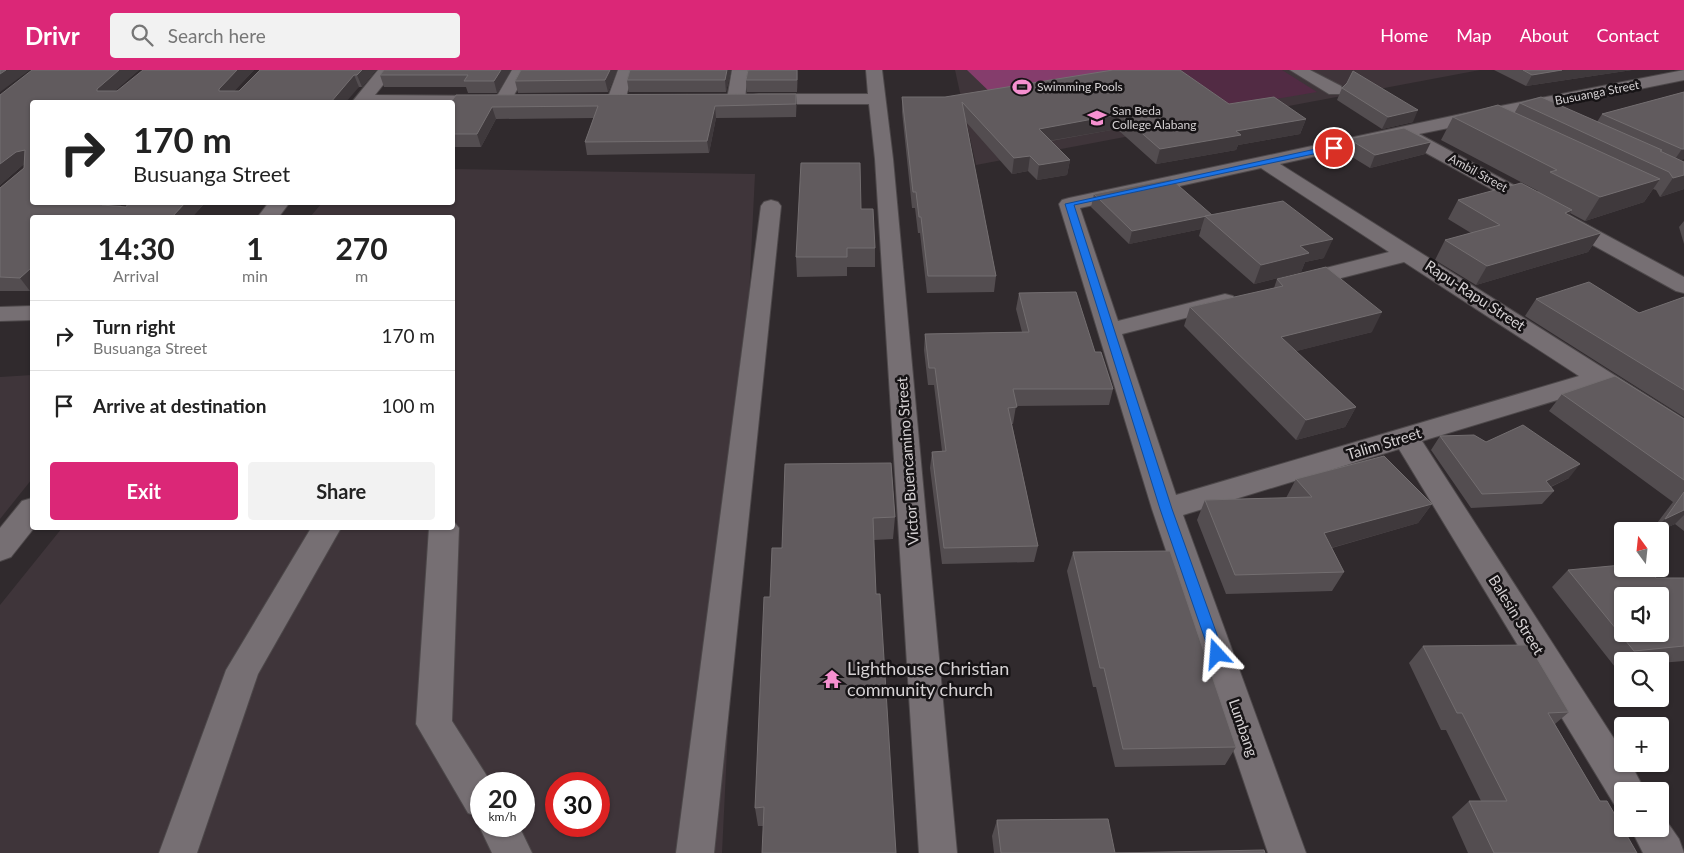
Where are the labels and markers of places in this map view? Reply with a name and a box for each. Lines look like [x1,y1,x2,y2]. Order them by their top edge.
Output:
sports icon: Swimming Pools [1011,76,1033,98]
place label: Swimming Pools [1037,79,1123,94]
place label: San Beda College Alabang [1112,103,1196,132]
school or university icon: San Beda College Alabang [1086,107,1108,129]
pin [1313,127,1355,169]
place label: Lighthouse Christian community church [847,657,1009,700]
temple icon: Lighthouse Christian community church [821,668,843,690]

